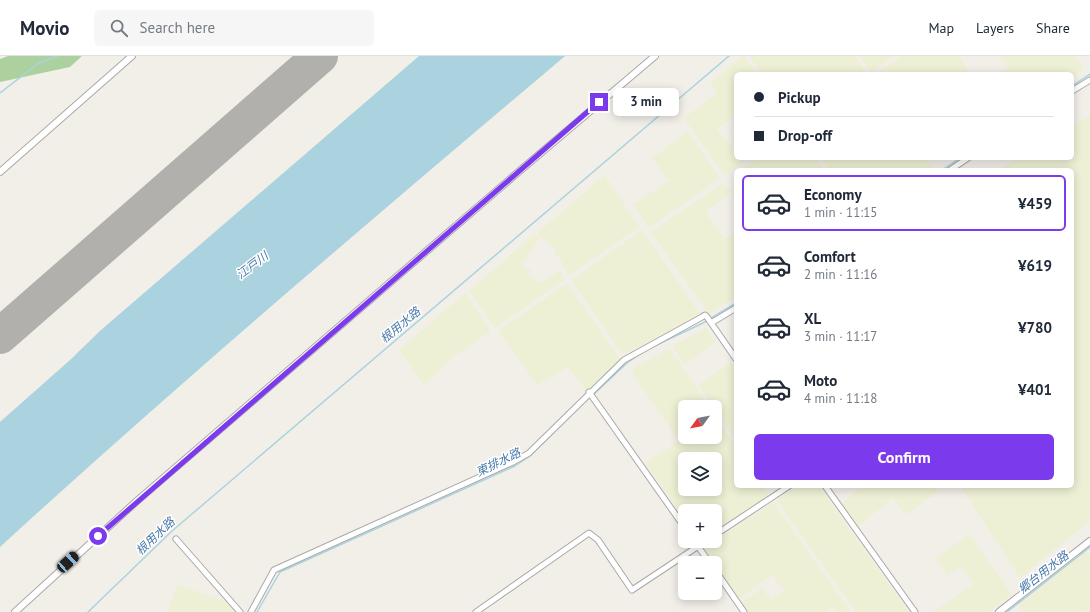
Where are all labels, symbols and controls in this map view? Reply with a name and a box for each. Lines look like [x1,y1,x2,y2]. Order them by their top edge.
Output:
search box [94,10,374,46]
text: Movio [20,16,70,40]
icon: search [108,17,130,39]
text: Search here [140,18,215,37]
text: Map [928,19,954,37]
text: Layers [976,19,1014,37]
text: Share [1036,19,1070,37]
callout: 3 min [613,88,679,116]
text: Pickup [778,88,821,107]
route end [590,93,608,111]
text: 3 min [630,93,662,110]
text: Drop-off [778,126,832,145]
icon: car [756,185,792,221]
text: Economy [804,185,862,204]
text: ¥459 [1018,194,1052,213]
text: 1 min · 11:15 [804,204,877,221]
water label: 江戸川 [233,247,272,282]
icon: car [756,247,792,283]
text: Comfort [804,247,856,266]
text: ¥619 [1018,256,1052,275]
text: 2 min · 11:16 [804,266,877,283]
water label: 根用水路 [377,303,424,346]
icon: car [756,309,792,345]
text: XL [804,309,821,328]
text: ¥780 [1018,318,1052,337]
text: 3 min · 11:17 [804,328,877,345]
icon: car [756,371,792,407]
text: Moto [804,371,837,390]
text: ¥401 [1018,380,1052,399]
text: 4 min · 11:18 [804,390,877,407]
north arrow [678,400,722,444]
map controls [678,400,722,600]
button: Confirm [754,434,1054,480]
water label: 東排水路 [473,444,524,479]
button: layers [678,452,722,496]
button: + [678,504,722,548]
water label: 根用水路 [132,513,178,558]
route start [89,527,107,545]
water label: 郷台用水路 [1015,547,1072,596]
car [55,550,81,574]
button: − [678,556,722,600]

